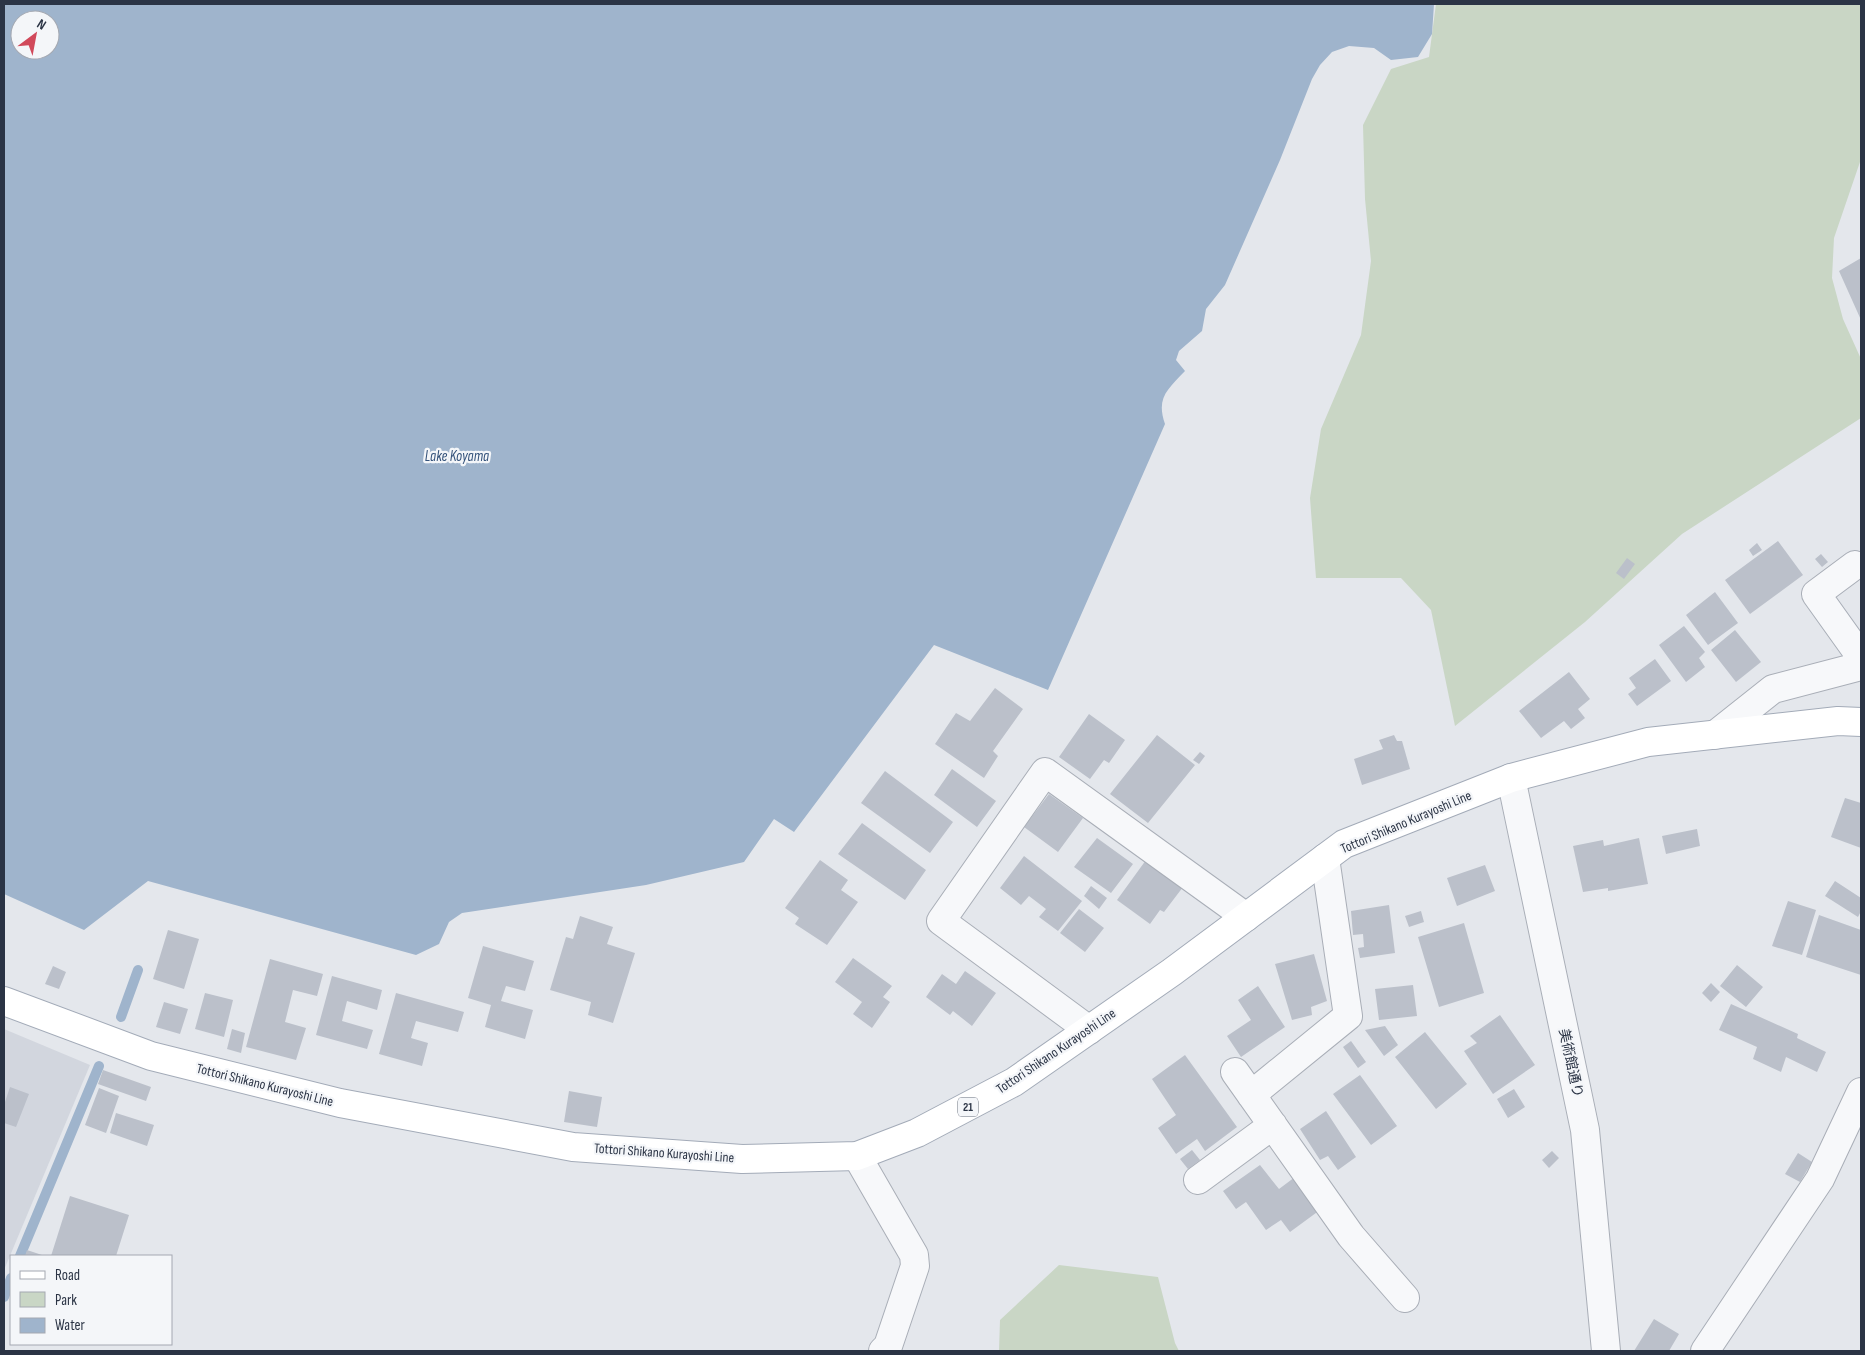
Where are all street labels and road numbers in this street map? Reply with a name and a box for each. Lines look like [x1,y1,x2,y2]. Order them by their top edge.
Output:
street label: Tottori Shikano Kurayoshi Line [1338,787,1474,857]
street label: Tottori Shikano Kurayoshi Line [993,1005,1119,1097]
street label: 美術館通り [1555,1027,1587,1099]
street label: Tottori Shikano Kurayoshi Line [195,1060,335,1110]
road number: 21 [958,1098,978,1116]
street label: Tottori Shikano Kurayoshi Line [593,1140,735,1166]

